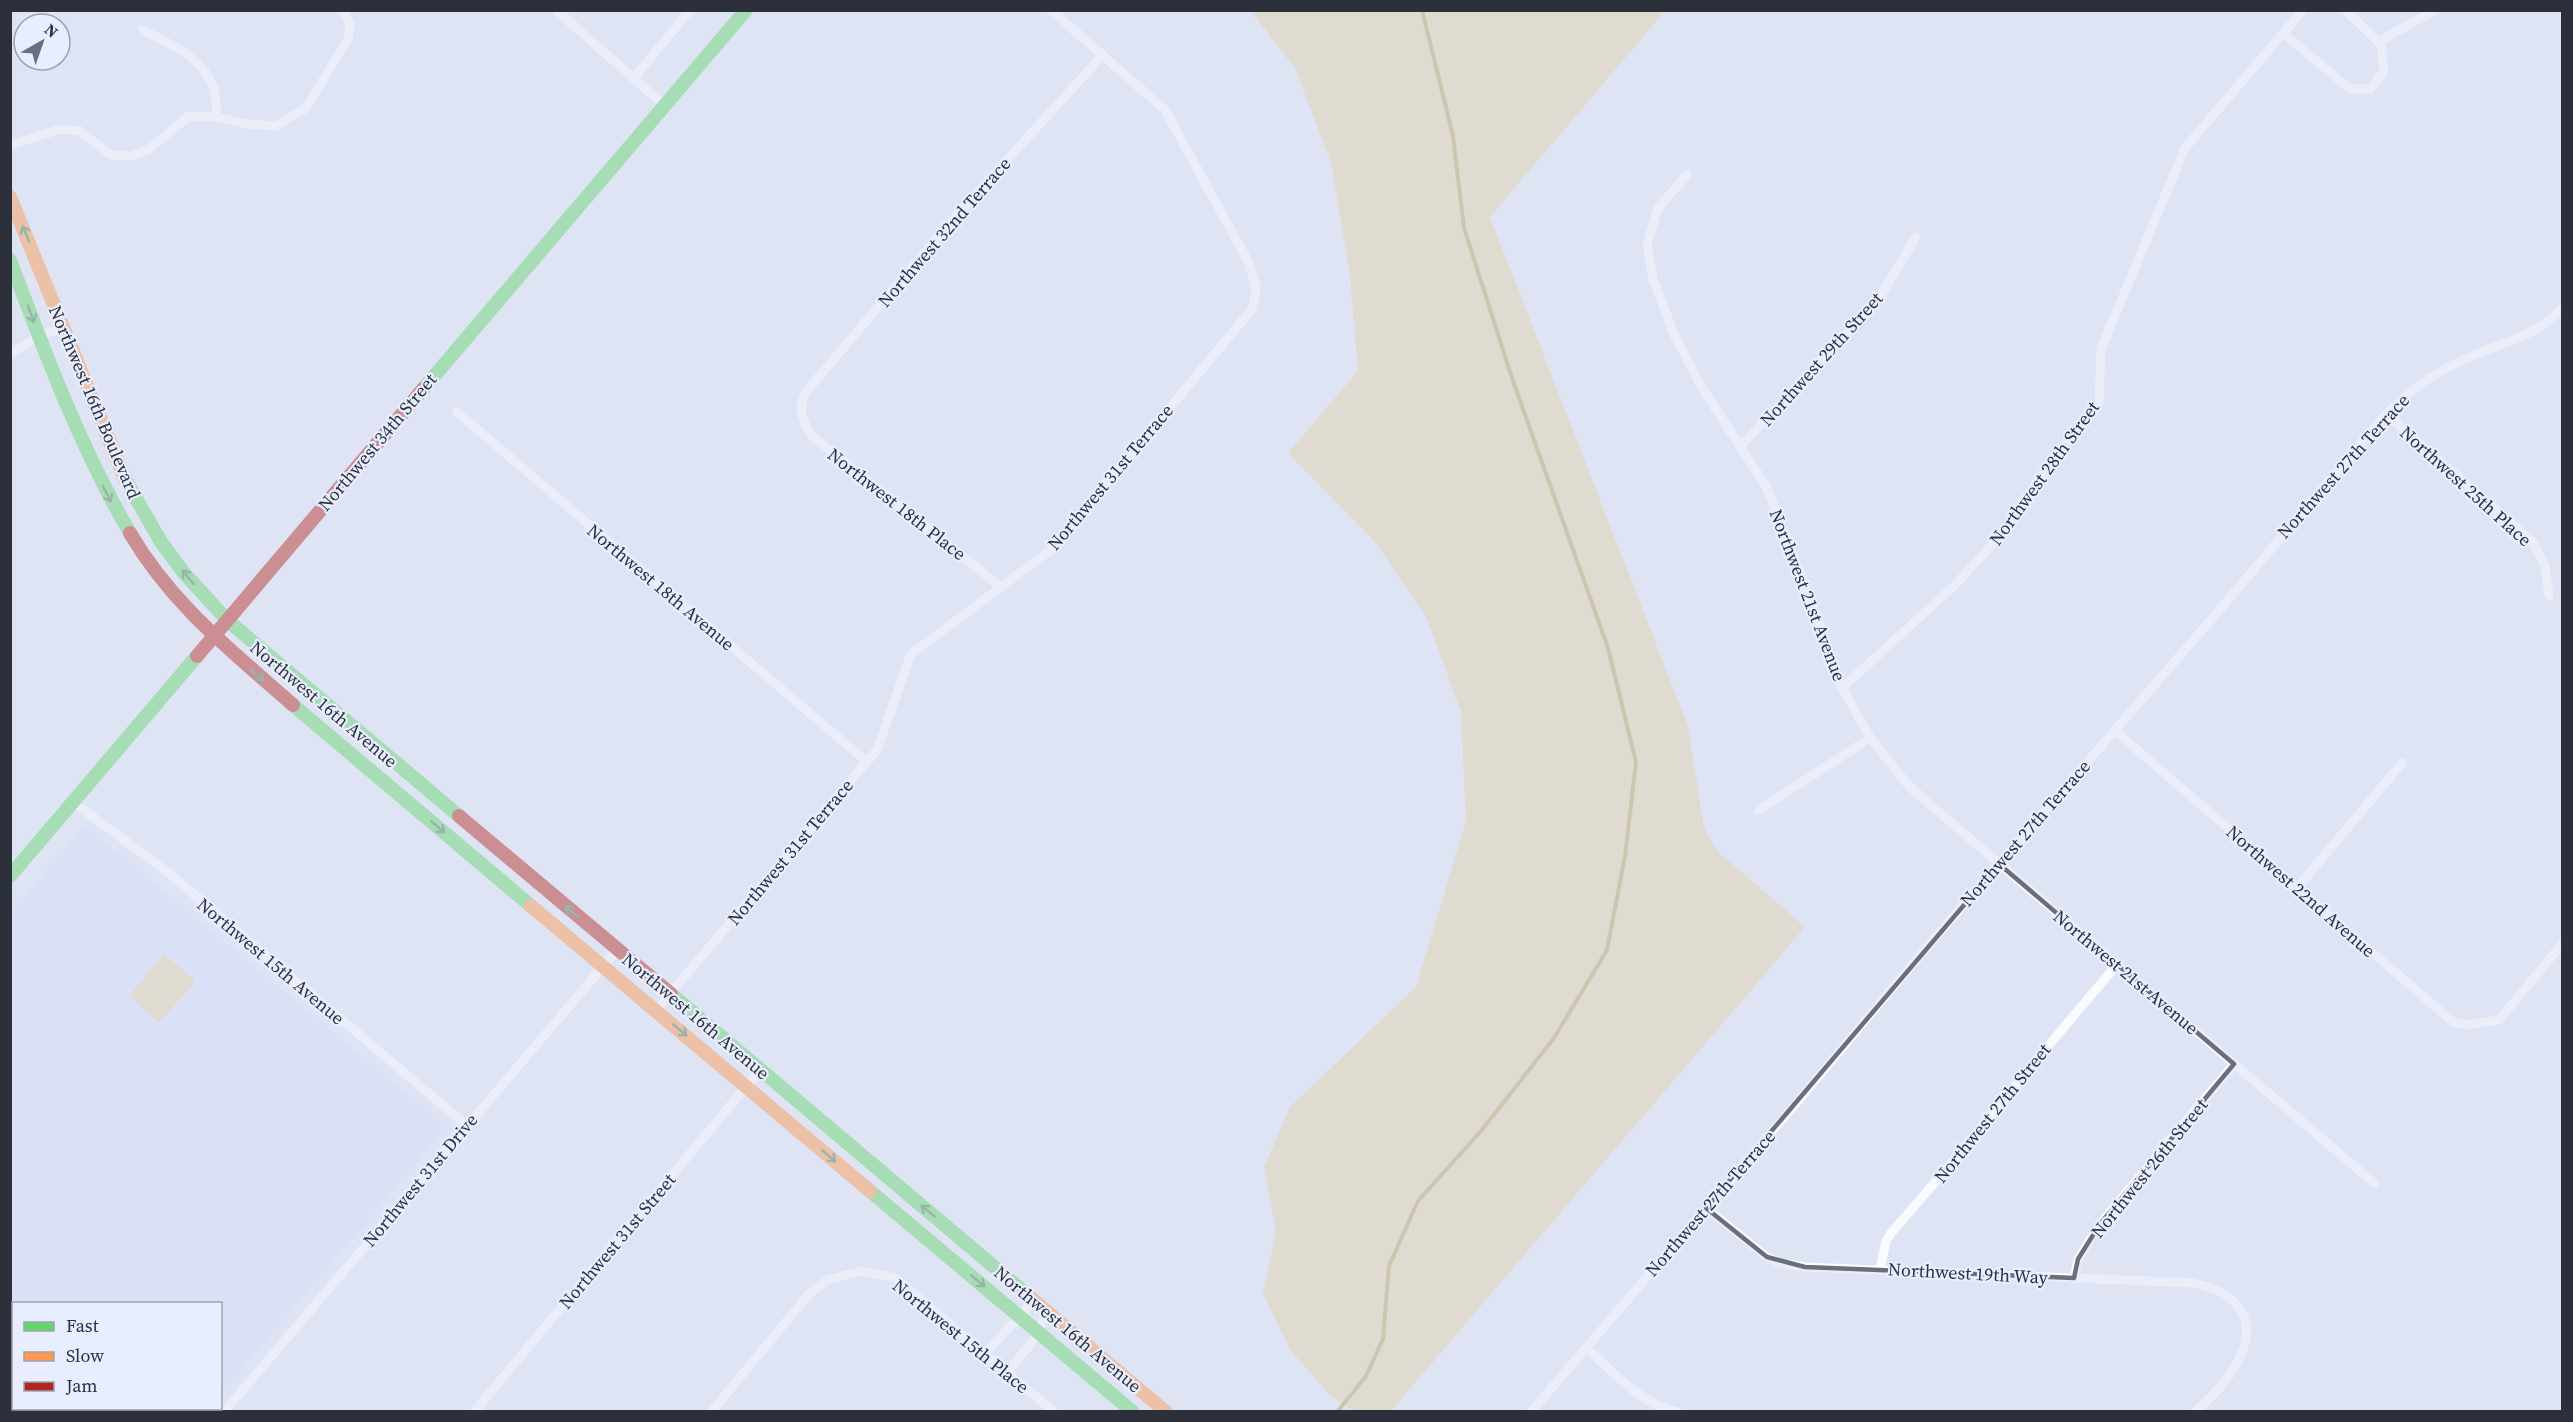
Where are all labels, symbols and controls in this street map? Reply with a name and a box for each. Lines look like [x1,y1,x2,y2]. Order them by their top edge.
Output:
north arrow [12,12,72,72]
text: N [40,18,63,43]
street label: Northwest 32nd Terrace [872,152,1016,312]
one-way arrow [20,226,31,244]
street label: Northwest 29th Street [1754,286,1888,432]
street label: Northwest 16th Boulevard [43,302,147,502]
one-way arrow [26,304,37,323]
street label: Northwest 34th Street [312,368,442,516]
street label: Northwest 27th Terrace [2271,388,2415,544]
street label: Northwest 28th Street [1983,396,2105,550]
street label: Northwest 31st Terrace [1041,399,1179,555]
street label: Northwest 25th Place [2395,420,2537,552]
street label: Northwest 18th Place [823,442,971,566]
one-way arrow [101,485,113,502]
street label: Northwest 21st Avenue [1764,505,1852,685]
street label: Northwest 18th Avenue [582,518,740,656]
one-way arrow [181,569,194,585]
street label: Northwest 16th Avenue [245,635,403,773]
one-way arrow [249,668,265,681]
street label: Northwest 27th Terrace [1954,754,2096,912]
street label: Northwest 31st Terrace [721,774,859,930]
street label: Northwest 22nd Avenue [2221,819,2381,963]
one-way arrow [430,821,446,834]
street label: Northwest 15th Avenue [192,892,350,1030]
street label: Northwest 21st Avenue [2048,904,2204,1040]
one-way arrow [565,905,580,919]
street label: Northwest 16th Avenue [617,947,775,1085]
one-way arrow [672,1024,688,1037]
street label: Northwest 27th Street [1928,1038,2056,1188]
street label: Northwest 26th Street [2085,1093,2213,1243]
street label: Northwest 31st Drive [357,1108,483,1252]
street label: Northwest 27th Terrace [1639,1124,1781,1282]
one-way arrow [821,1149,836,1163]
street label: Northwest 31st Street [553,1168,681,1314]
one-way arrow [920,1205,936,1218]
street label: Northwest 19th Way [1887,1256,2049,1290]
street label: Northwest 16th Avenue [989,1260,1147,1398]
street label: Northwest 15th Place [887,1273,1035,1399]
one-way arrow [970,1275,986,1288]
legend [12,1302,222,1410]
text: Fast [66,1313,99,1338]
text: Slow [66,1343,104,1368]
text: Jam [65,1373,98,1398]

